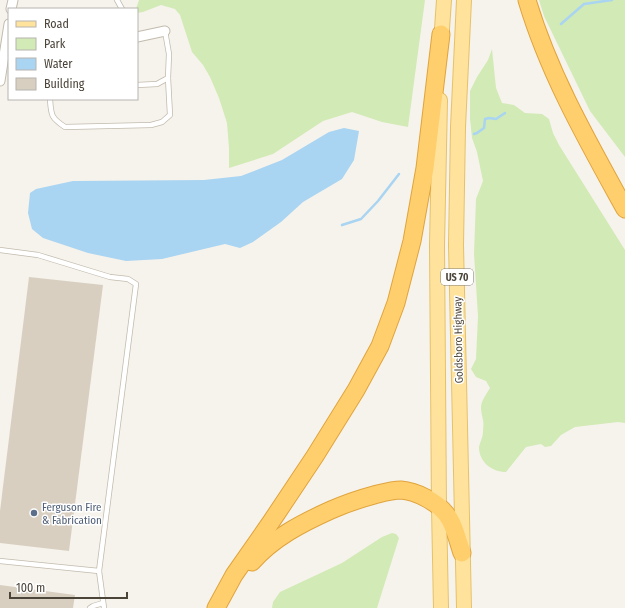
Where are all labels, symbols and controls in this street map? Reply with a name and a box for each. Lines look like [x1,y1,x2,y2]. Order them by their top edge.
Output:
legend [8,8,138,100]
text: Road [44,17,69,31]
text: Park [44,37,66,51]
text: Water [44,57,73,71]
text: Building [44,77,85,91]
road number: US 70 [441,269,473,285]
street label: Goldsboro Highway [451,296,466,383]
place label: Ferguson Fire & Fabrication [42,501,102,527]
marker: Ferguson Fire & Fabrication [29,508,39,518]
scale bar [10,574,127,600]
text: 100 m [16,581,45,595]

